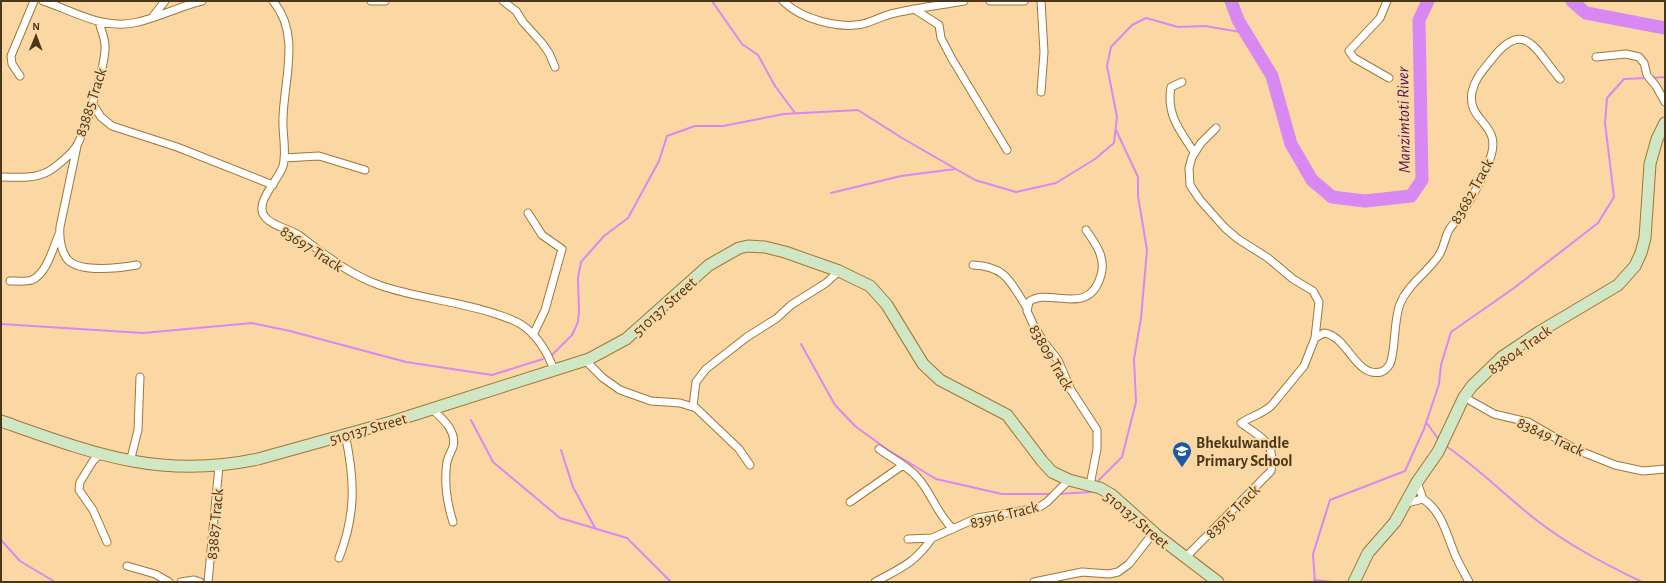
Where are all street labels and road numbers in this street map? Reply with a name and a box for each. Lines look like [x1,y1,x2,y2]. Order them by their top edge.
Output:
street label: 83885 Track [72,65,110,139]
street label: 83682 Track [1447,156,1497,227]
street label: 83697 Track [277,223,346,275]
street label: 510137 Street [630,274,700,339]
street label: 83809 Track [1026,322,1077,394]
street label: 83804 Track [1485,322,1555,377]
street label: 510137 Street [328,410,409,448]
street label: 83849 Track [1514,414,1587,460]
street label: 83915 Track [1203,481,1263,542]
street label: 83887 Track [204,487,226,560]
street label: 510137 Street [1101,488,1172,552]
street label: 83916 Track [968,499,1041,531]

